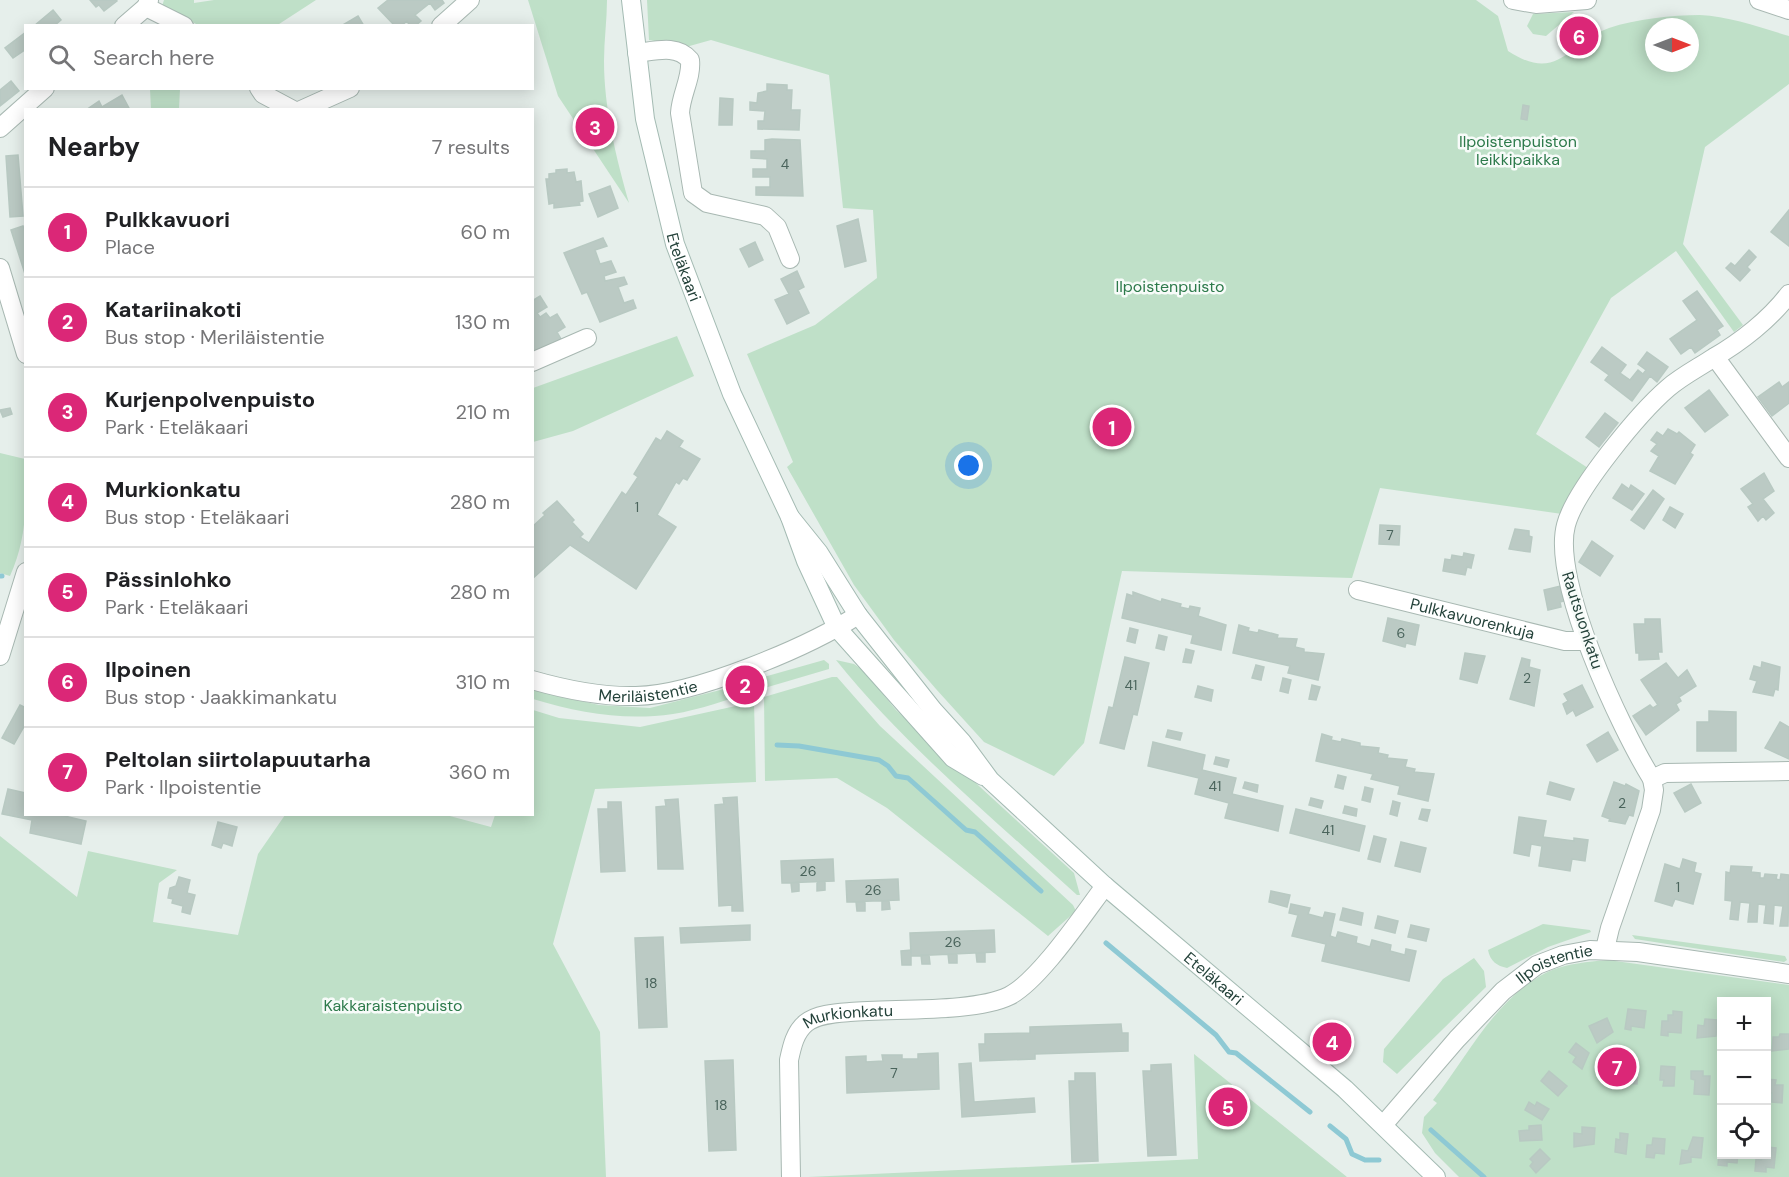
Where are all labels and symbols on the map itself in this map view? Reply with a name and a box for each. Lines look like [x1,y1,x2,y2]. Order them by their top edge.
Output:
pin: 6 [1560,14,1598,58]
north arrow [1645,18,1699,72]
pin: 3 [576,104,614,150]
park label: Ilpoistenpuiston leikkipaikka [1459,131,1577,170]
house number: 4 [781,155,790,173]
street label: Eteläkaari [662,231,706,304]
park label: Ilpoistenpuisto [1116,276,1224,297]
pin: 1 [1092,404,1132,450]
your location [954,451,983,480]
house number: 1 [635,498,639,516]
house number: 7 [1386,526,1394,544]
street label: Rautsuonkatu [1557,569,1608,672]
street label: Pulkkavuorenkuja [1408,593,1537,644]
house number: 6 [1397,624,1405,642]
pin: 2 [726,662,764,708]
house number: 2 [1523,669,1531,687]
street label: Meriläistentie [598,675,700,707]
house number: 41 [1125,676,1137,694]
house number: 41 [1209,777,1221,795]
house number: 2 [1618,794,1626,812]
house number: 41 [1322,821,1334,839]
house number: 26 [800,862,816,880]
house number: 1 [1676,878,1680,896]
house number: 26 [865,881,881,899]
house number: 26 [945,933,961,951]
street label: Ilpoistentie [1512,940,1594,989]
street label: Eteläkaari [1179,947,1248,1010]
house number: 18 [645,974,657,992]
park label: Kakkaraistenpuisto [323,995,463,1016]
street label: Murkionkatu [799,1000,893,1033]
pin: 4 [1312,1020,1352,1064]
pin: 7 [1598,1044,1636,1090]
house number: 7 [890,1064,898,1082]
pin: 5 [1208,1084,1248,1130]
house number: 18 [715,1096,727,1114]

